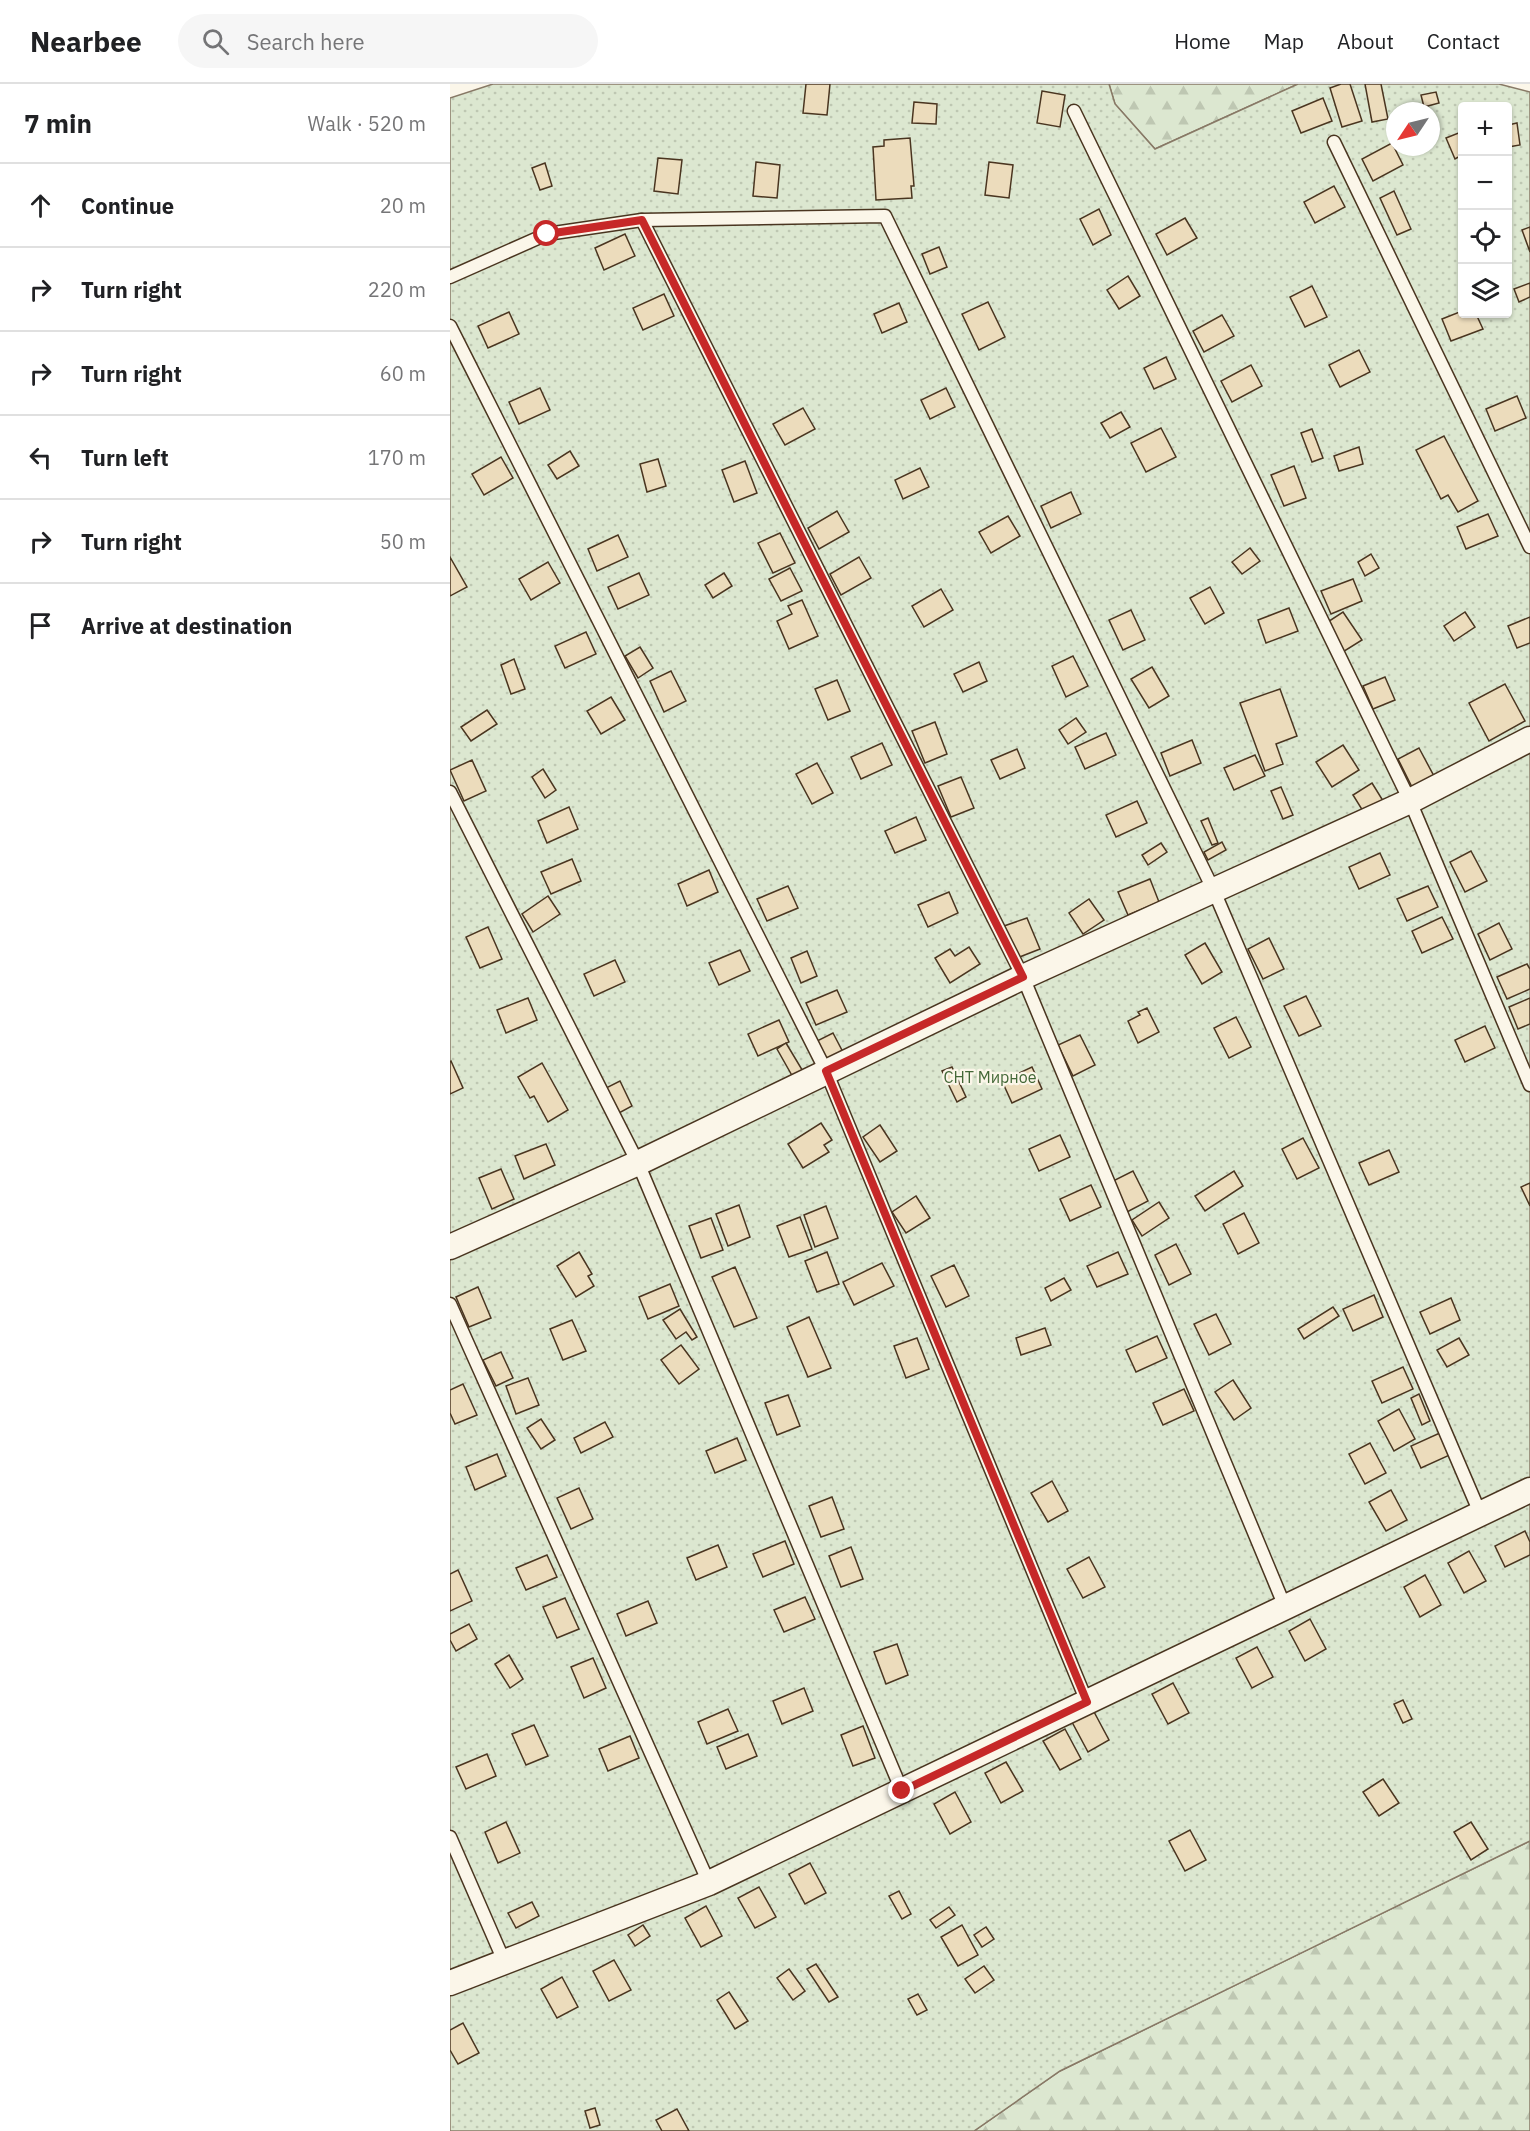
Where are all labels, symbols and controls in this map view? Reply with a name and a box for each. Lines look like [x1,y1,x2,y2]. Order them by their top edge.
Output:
search box [178,14,598,68]
text: Nearbee [30,23,142,60]
icon: search [199,25,232,58]
text: Search here [247,27,365,56]
text: Home [1174,27,1231,55]
text: Map [1264,27,1304,55]
text: About [1337,27,1394,55]
text: Contact [1427,27,1500,55]
north arrow [1386,102,1440,156]
map controls [1458,102,1512,318]
button: + [1458,102,1512,156]
text: 7 min [24,106,92,140]
text: Walk · 520 m [308,110,426,137]
button: − [1458,156,1512,210]
icon: ahead [24,189,57,222]
text: Continue [81,191,174,220]
text: 20 m [380,192,426,219]
button: locate [1458,210,1512,264]
route start [533,220,559,246]
button: layers [1458,264,1512,318]
icon: right [24,273,57,306]
text: Turn right [81,275,182,304]
text: 220 m [368,276,426,303]
icon: right [24,357,57,390]
text: Turn right [81,359,182,388]
text: 60 m [380,360,426,387]
icon: left [24,441,57,474]
text: Turn left [81,443,169,472]
text: 170 m [368,444,426,471]
icon: right [24,525,57,558]
text: Turn right [81,527,182,556]
text: 50 m [380,528,426,555]
icon: arrive [24,609,57,642]
text: Arrive at destination [81,611,292,640]
park label: СНТ Мирное [943,1067,1037,1087]
route end [888,1777,914,1803]

